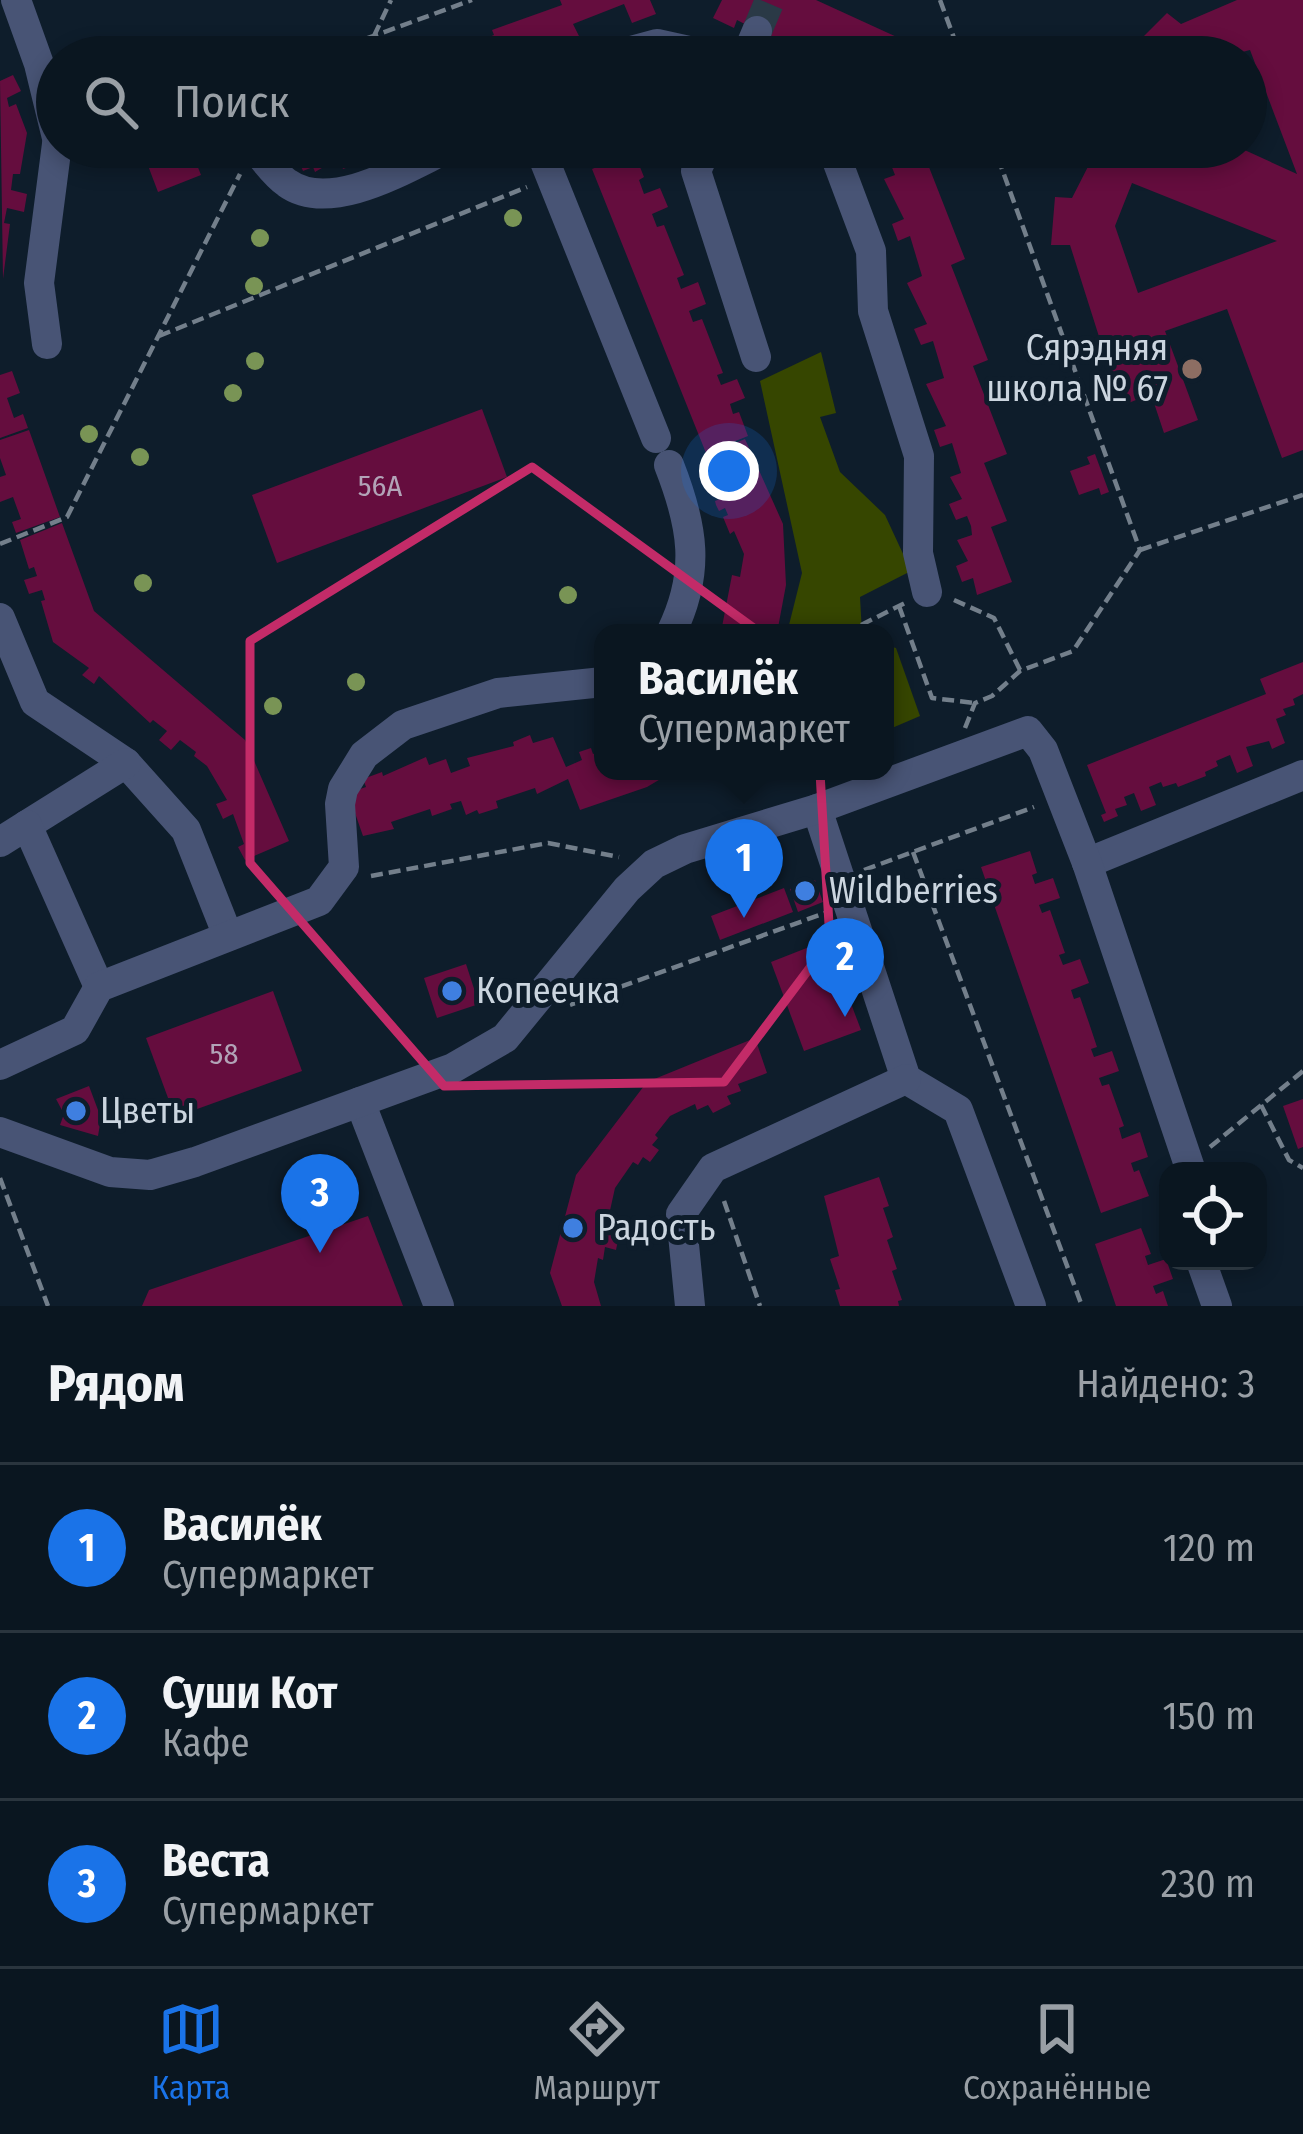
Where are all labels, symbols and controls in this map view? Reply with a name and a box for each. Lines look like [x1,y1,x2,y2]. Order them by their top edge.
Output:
search box [36,36,1267,168]
icon: search [78,69,144,135]
text: Поиск [174,75,289,129]
place label: Сярэдняя школа № 67 [986,326,1168,411]
marker: Сярэдняя школа № 67 [1179,356,1205,382]
your location [699,441,759,501]
house number: 56А [358,468,402,504]
popup [594,624,894,780]
text: Василёк [638,652,798,706]
text: Супермаркет [638,706,850,752]
pin: 1 [705,819,783,918]
place label: Wildberries [829,869,998,913]
marker: Wildberries [792,878,818,904]
pin: 2 [806,918,884,1017]
place label: Копеечка [476,969,620,1013]
marker: Копеечка [439,978,465,1004]
house number: 58 [210,1036,238,1072]
place label: Цветы [100,1089,195,1133]
marker: Цветы [63,1098,89,1124]
pin: 3 [281,1154,359,1253]
map controls [1159,1162,1267,1270]
button: locate [1159,1162,1267,1270]
place label: Радость [597,1206,715,1250]
marker: Радость [560,1215,586,1241]
text: Рядом [48,1353,184,1415]
text: Найдено: 3 [1076,1361,1255,1407]
text: Василёк [162,1498,322,1552]
text: 1 [79,1525,95,1571]
text: 120 m [1163,1525,1255,1571]
text: Супермаркет [162,1552,374,1598]
text: Суши Кот [162,1666,337,1720]
text: 2 [78,1693,96,1739]
text: 150 m [1162,1693,1255,1739]
text: Кафе [162,1720,250,1766]
text: Веста [162,1834,270,1888]
text: 3 [78,1861,96,1907]
text: 230 m [1161,1861,1255,1907]
text: Супермаркет [162,1888,374,1934]
tab: Карта [152,1996,230,2108]
tab: Маршрут [534,1996,660,2108]
tab: Сохранённые [963,1996,1151,2108]

